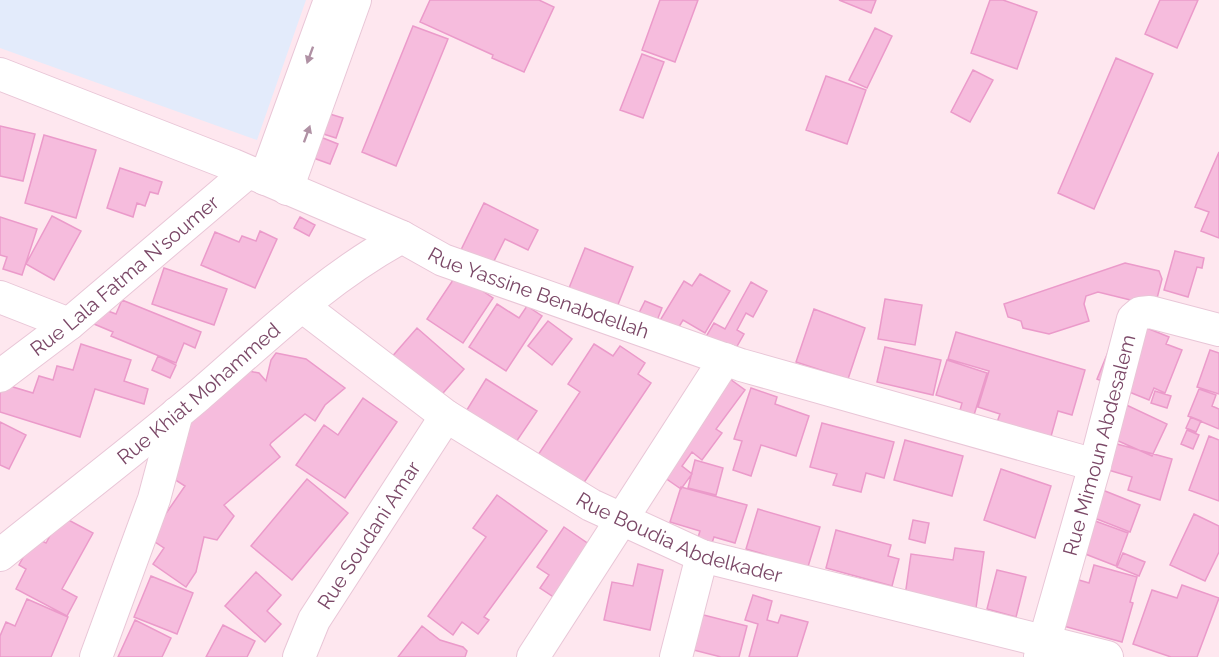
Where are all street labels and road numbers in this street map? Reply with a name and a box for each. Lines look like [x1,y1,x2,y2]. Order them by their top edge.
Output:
street label: Rue Lala Fatma N'soumer [26,190,224,361]
street label: Rue Yassine Benabdellah [424,242,652,344]
street label: Rue Khiat Mohammed [112,318,285,469]
street label: Rue Mimoun Abdesalem [1058,332,1140,558]
street label: Rue Soudani Amar [312,457,426,614]
street label: Rue Boudia Abdelkader [572,487,785,588]

